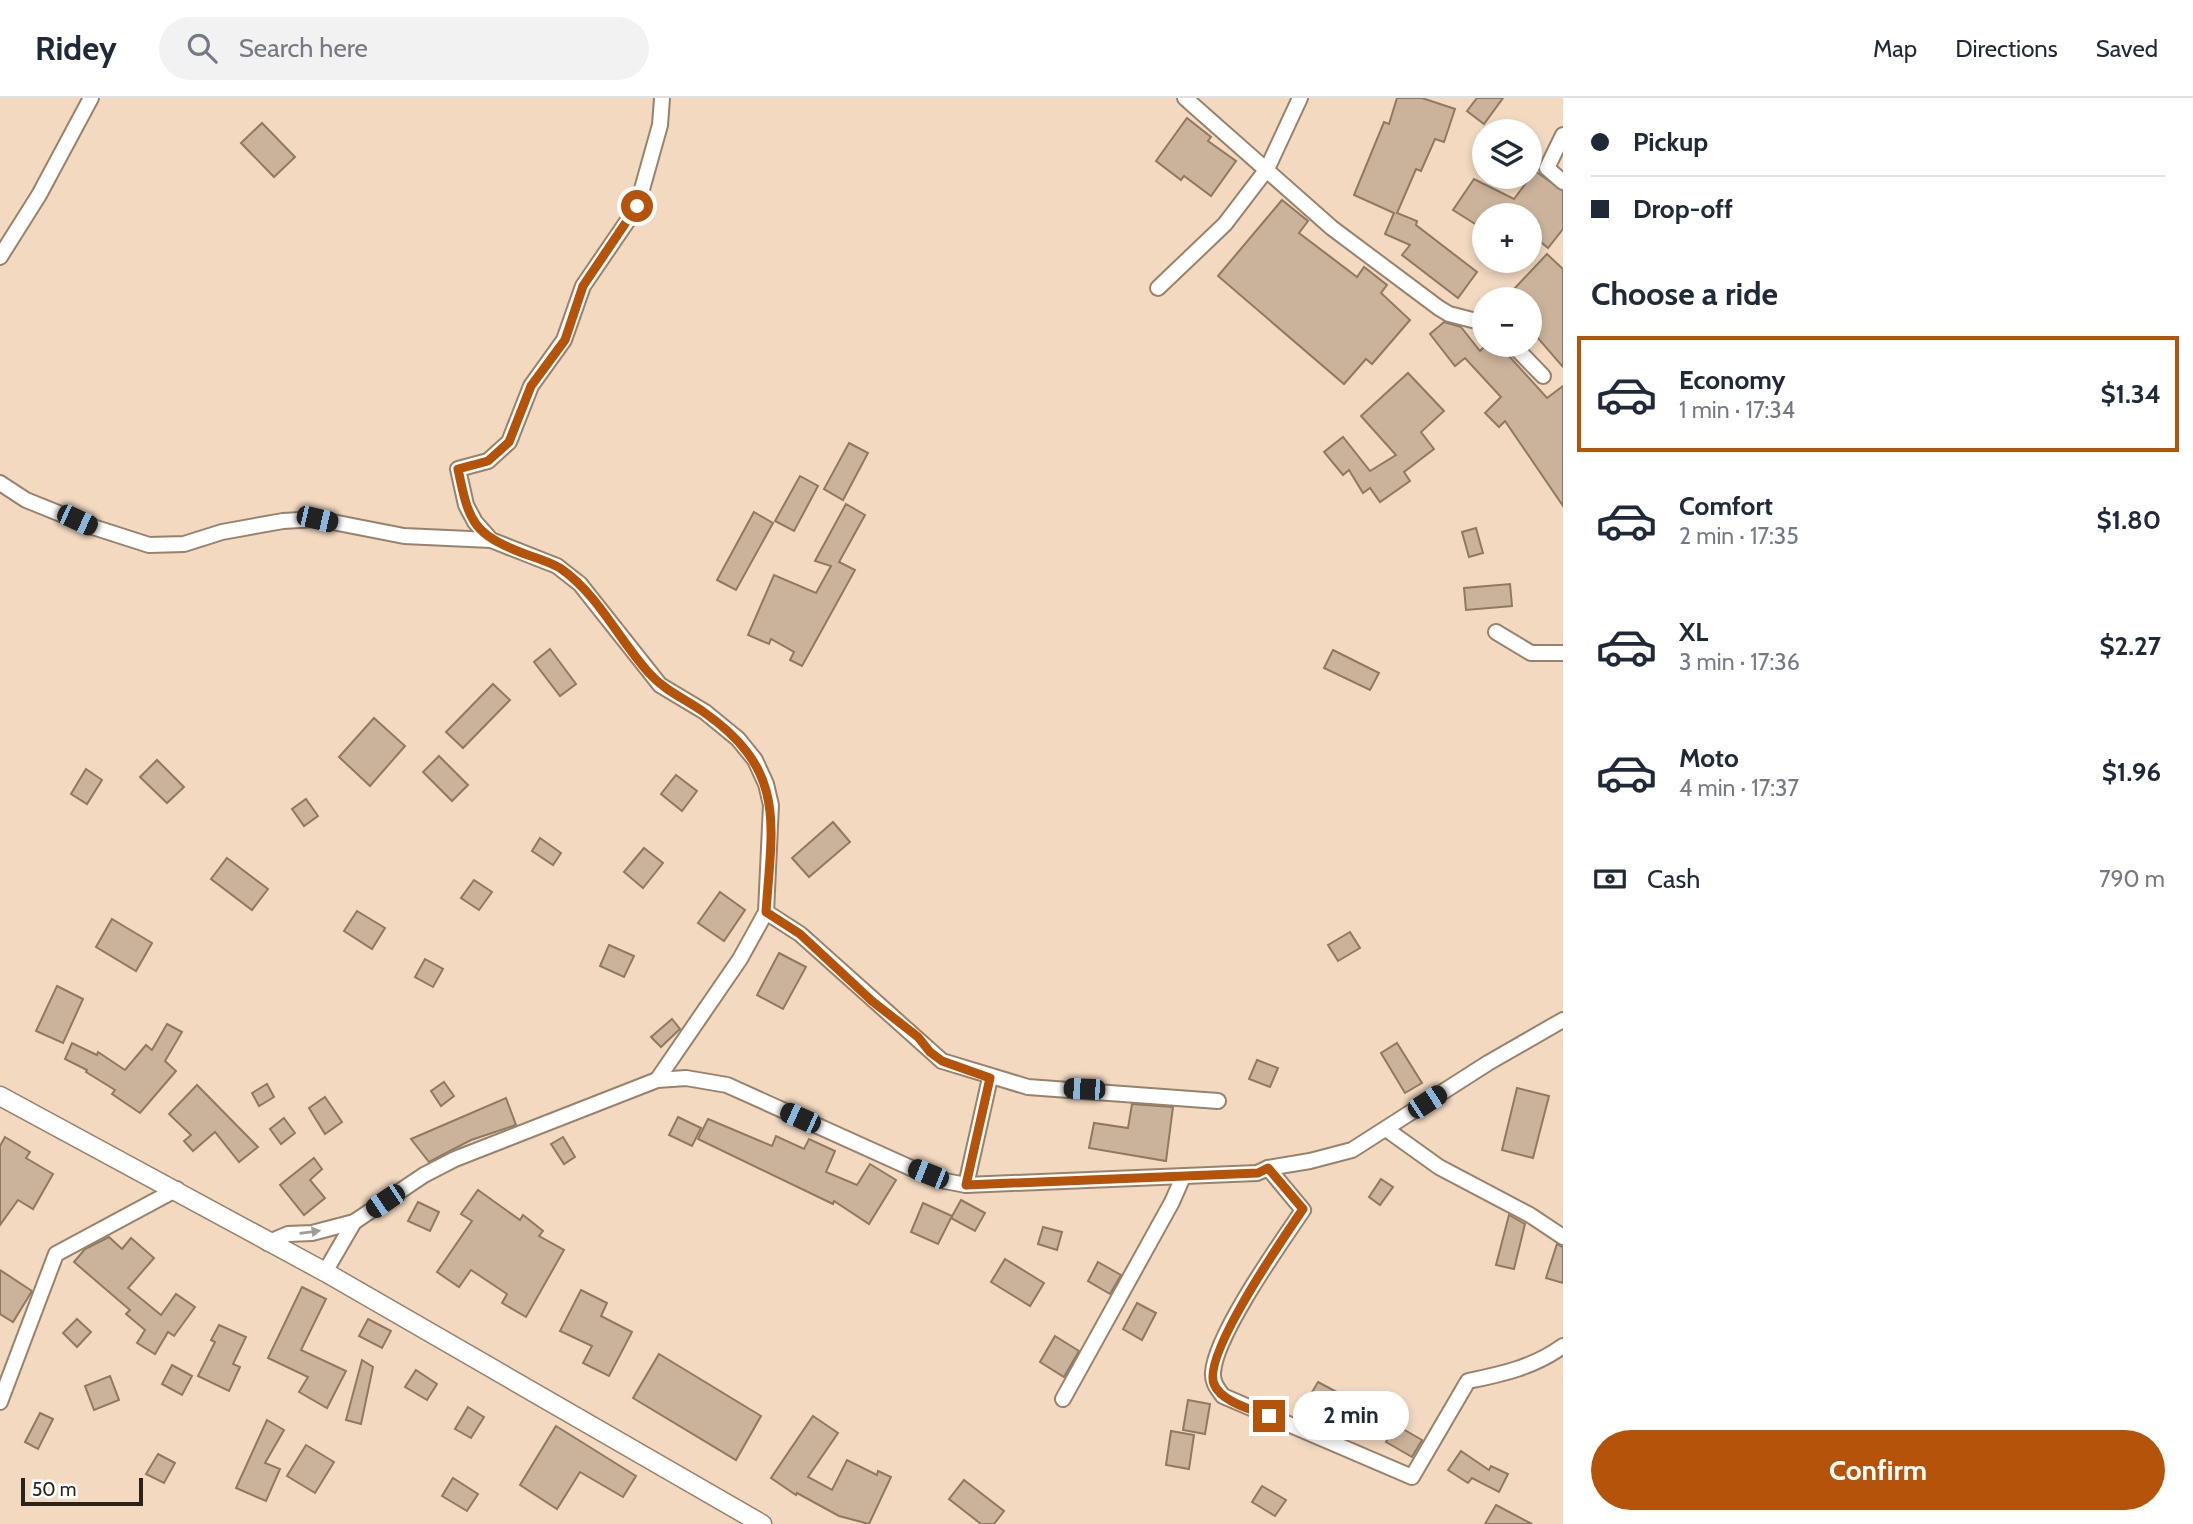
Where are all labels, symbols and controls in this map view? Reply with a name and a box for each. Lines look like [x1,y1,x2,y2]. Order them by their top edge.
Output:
search box [159,17,649,80]
text: Ridey [35,28,117,68]
icon: search [183,29,221,67]
text: Search here [239,32,368,64]
text: Map [1873,34,1917,63]
text: Directions [1955,34,2058,63]
text: Saved [2096,34,2158,63]
map controls [1472,119,1542,357]
button: layers [1472,119,1542,189]
text: Pickup [1633,126,1708,158]
route start [621,190,653,222]
text: Drop-off [1633,193,1733,225]
button: + [1472,203,1542,273]
text: Choose a ride [1591,274,1778,313]
button: − [1472,287,1542,357]
icon: car [1595,363,1658,426]
text: Economy [1679,364,1785,396]
text: $1.34 [2100,378,2161,410]
text: 1 min · 17:34 [1679,396,1795,424]
icon: car [1595,489,1658,552]
text: Comfort [1679,490,1773,522]
car [54,502,101,538]
car [295,504,340,534]
text: $1.80 [2096,504,2161,536]
text: 2 min · 17:35 [1679,522,1799,550]
icon: car [1595,615,1658,678]
text: XL [1679,616,1708,648]
text: $2.27 [2099,630,2161,662]
text: 3 min · 17:36 [1679,648,1800,676]
icon: car [1595,741,1658,804]
text: Moto [1679,742,1739,774]
text: $1.96 [2102,756,2161,788]
text: 4 min · 17:37 [1679,774,1799,802]
icon: cash [1591,860,1629,898]
text: Cash [1647,863,1700,895]
text: 790 m [2099,865,2165,893]
car [1063,1078,1106,1100]
car [1404,1082,1451,1122]
car [777,1100,824,1136]
car [905,1156,952,1192]
car [362,1181,409,1221]
one-way arrow [299,1227,321,1238]
callout: 2 min [1294,1392,1409,1440]
route end [1253,1400,1285,1432]
text: 2 min [1323,1401,1379,1429]
button: Confirm [1591,1430,2165,1510]
scale bar [21,1475,144,1507]
text: 50 m [32,1478,76,1501]

